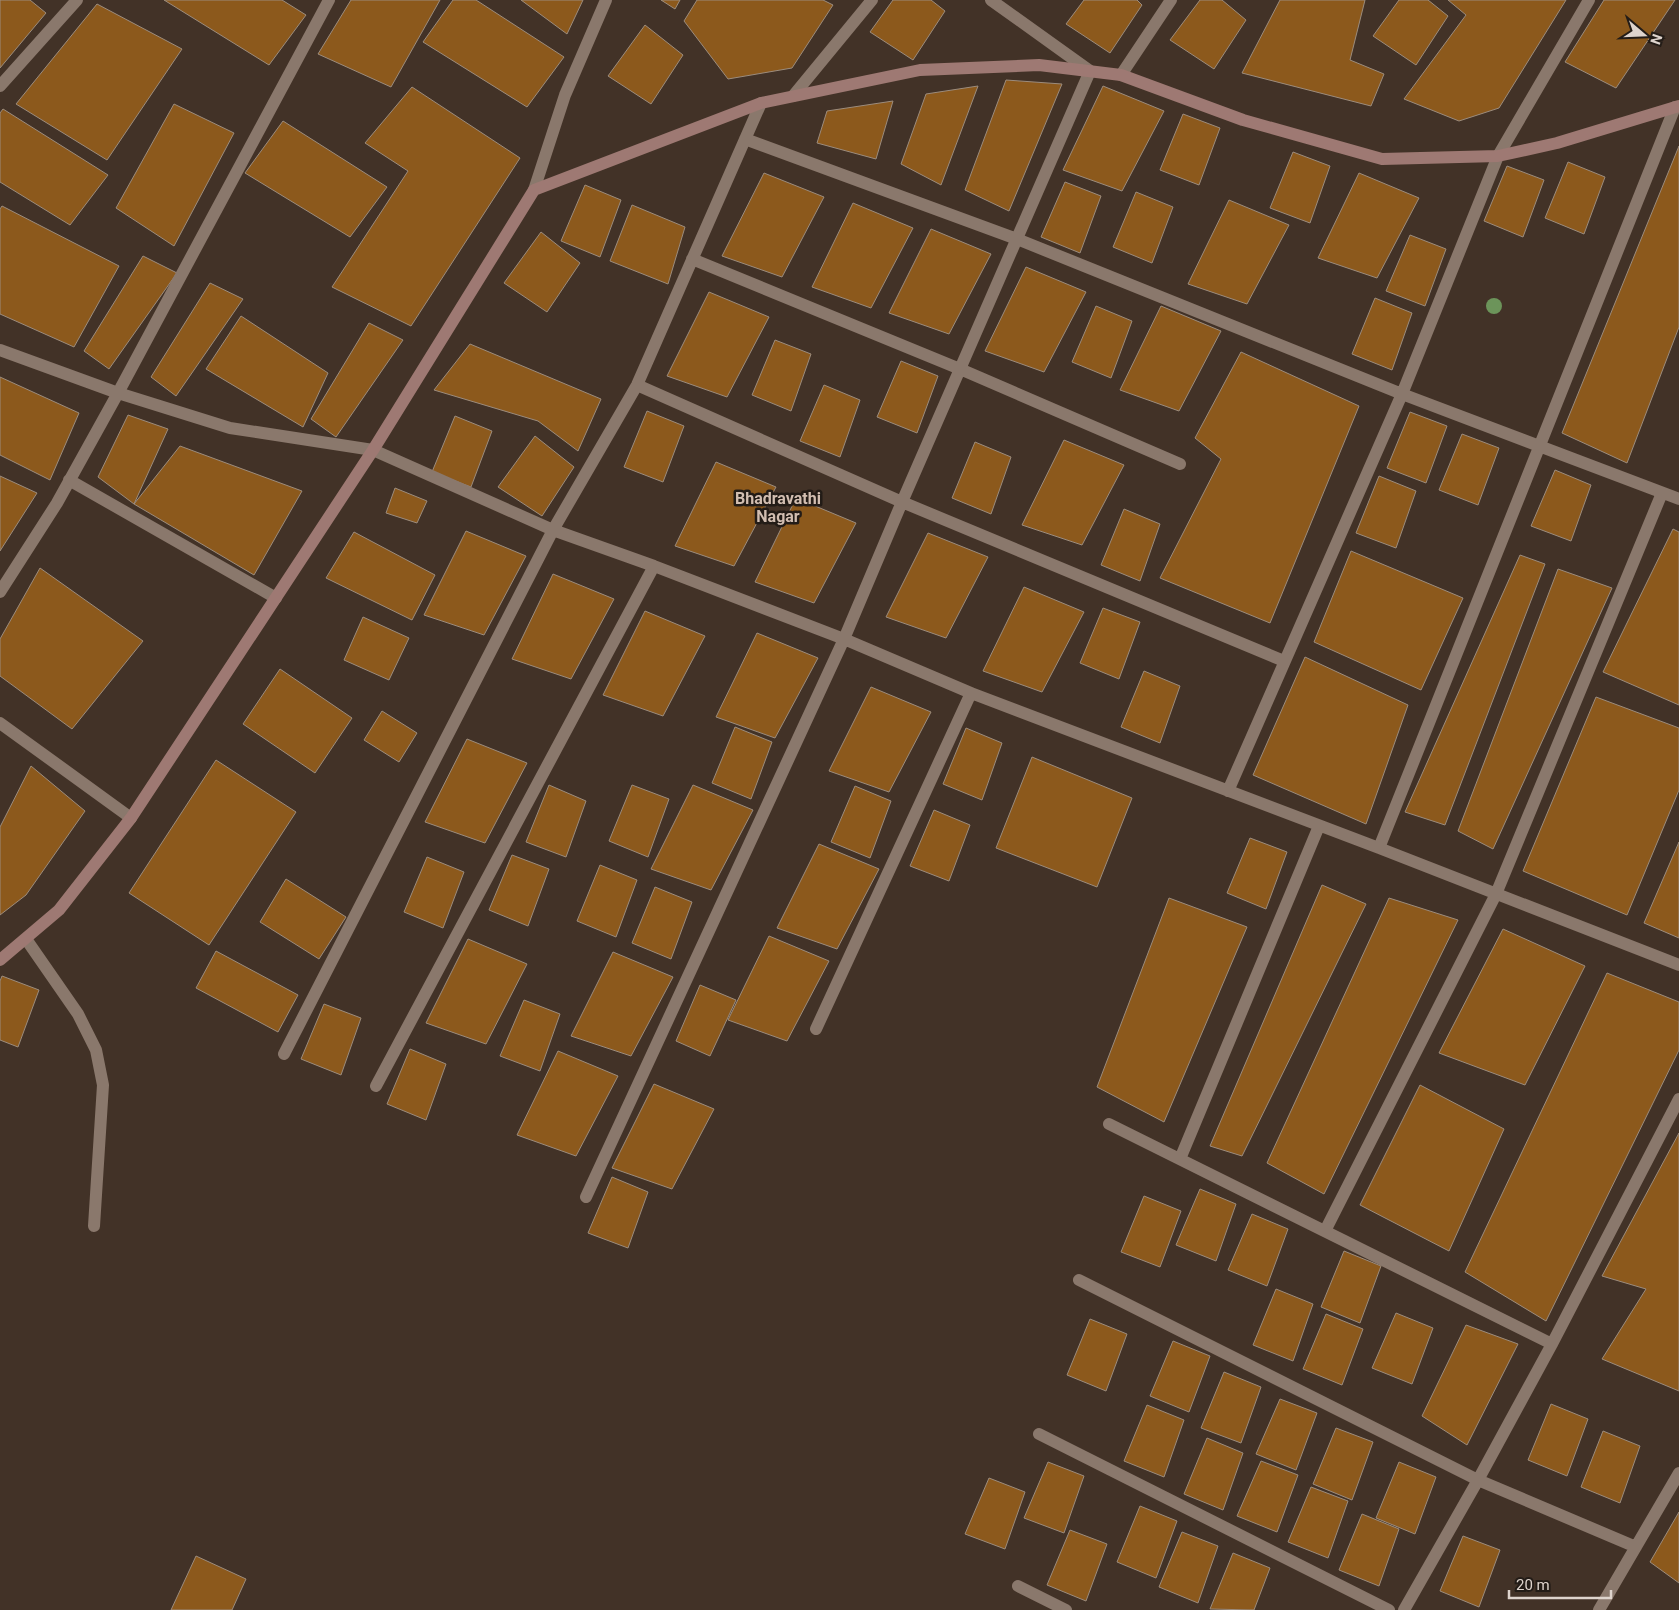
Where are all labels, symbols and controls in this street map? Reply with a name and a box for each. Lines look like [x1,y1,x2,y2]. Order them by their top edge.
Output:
north arrow [1619,10,1669,60]
text: N [1647,32,1665,47]
district label: Bhadravathi Nagar [735,489,821,526]
scale bar [1509,1568,1612,1600]
text: 20 m [1516,1576,1550,1594]

